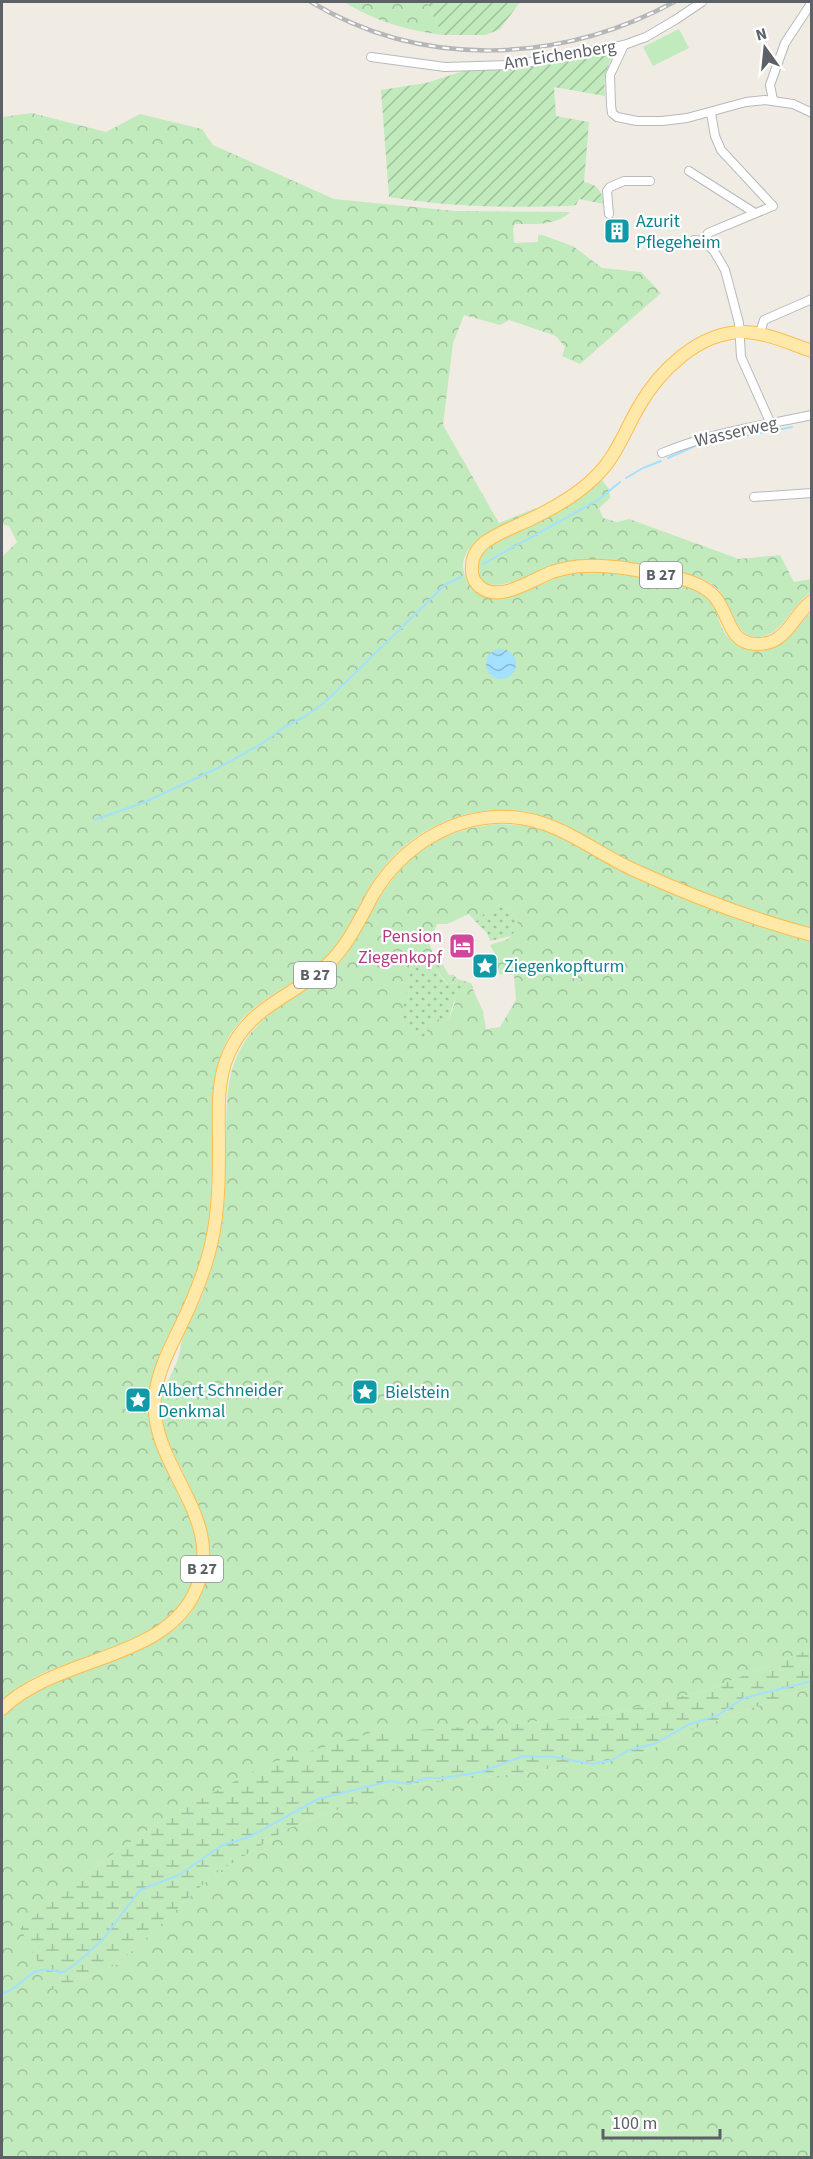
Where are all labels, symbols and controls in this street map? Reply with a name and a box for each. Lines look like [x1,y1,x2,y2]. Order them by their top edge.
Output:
north arrow [735,18,795,78]
text: N [753,22,769,46]
street label: Am Eichenberg [502,34,618,76]
place label: Azurit Pflegeheim [636,209,721,255]
building icon: Azurit Pflegeheim [602,216,632,246]
street label: Wasserweg [692,410,780,454]
road number: B 27 [640,562,682,588]
place label: Pension Ziegenkopf [358,924,443,970]
hotel icon: Pension Ziegenkopf [447,931,477,961]
place icon: Ziegenkopfturm [470,951,500,981]
place label: Ziegenkopfturm [504,954,624,979]
road number: B 27 [294,962,336,988]
place icon: Bielstein [350,1377,380,1407]
place label: Albert Schneider Denkmal [158,1378,284,1424]
place label: Bielstein [385,1380,450,1405]
place icon: Albert Schneider Denkmal [123,1385,153,1415]
road number: B 27 [181,1556,223,1582]
scale bar [603,2102,720,2140]
text: 100 m [612,2111,657,2136]

